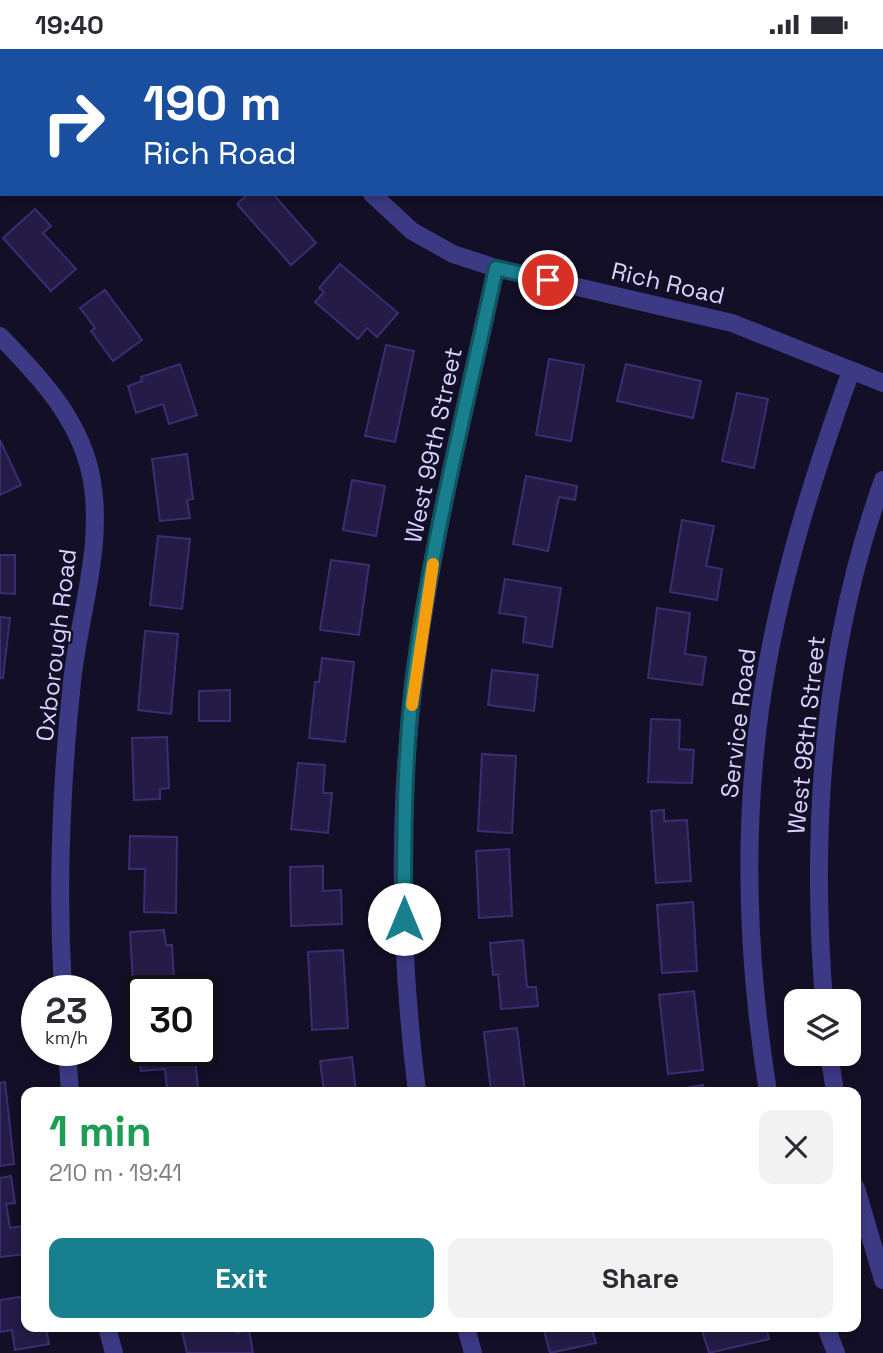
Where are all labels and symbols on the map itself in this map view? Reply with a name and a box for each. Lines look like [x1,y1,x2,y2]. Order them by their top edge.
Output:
pin [518,250,578,310]
street label: Rich Road [608,255,728,311]
street label: West 99th Street [397,344,469,546]
street label: Oxborough Road [29,547,83,743]
street label: West 98th Street [780,634,832,836]
street label: Service Road [713,646,763,800]
position arrow [367,882,441,956]
speed limit sign: 30 [126,975,217,1066]

